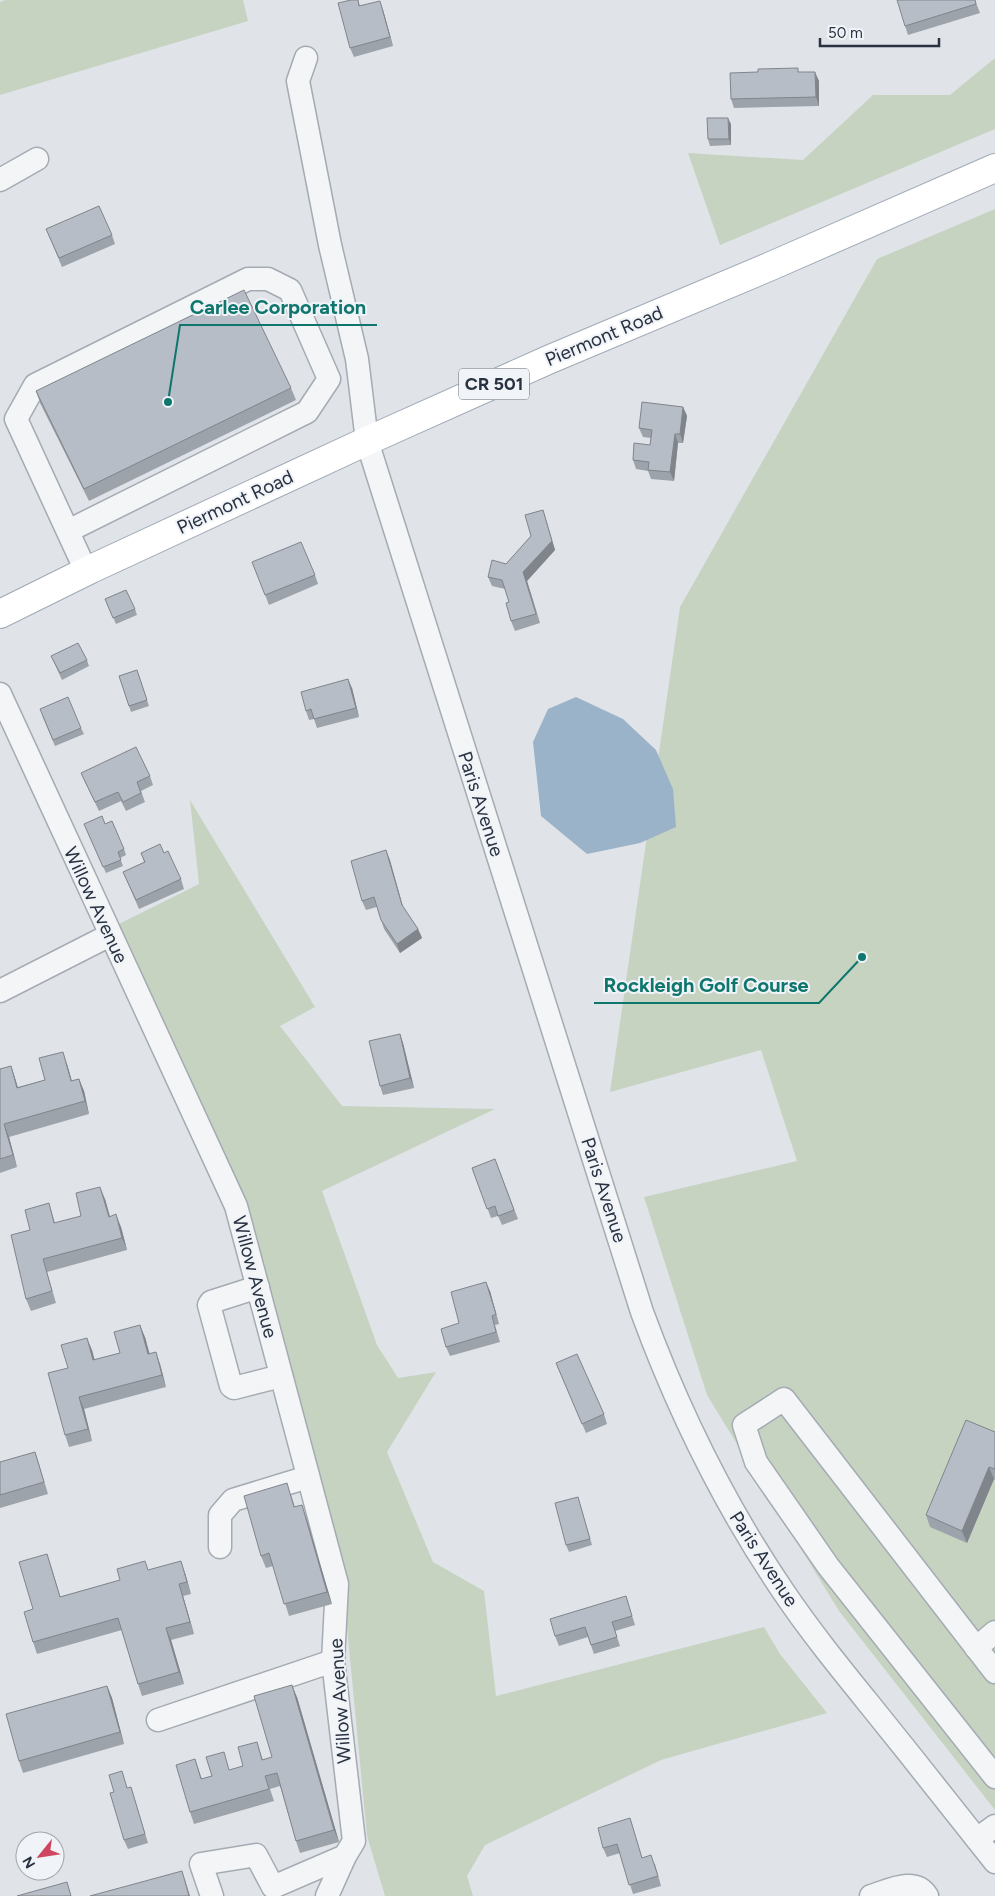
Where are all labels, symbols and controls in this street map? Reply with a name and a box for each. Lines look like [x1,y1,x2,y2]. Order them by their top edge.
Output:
scale bar [820,15,939,47]
text: 50 m [828,24,863,42]
callout: Carlee Corporation [180,290,377,325]
text: Carlee Corporation [190,295,366,319]
street label: Piermont Road [542,301,666,371]
road number: CR 501 [459,368,529,399]
street label: Piermont Road [173,465,297,539]
street label: Paris Avenue [453,749,509,859]
street label: Willow Avenue [59,843,133,967]
callout: Rockleigh Golf Course [594,968,819,1003]
text: Rockleigh Golf Course [603,973,809,997]
street label: Paris Avenue [576,1135,632,1245]
street label: Willow Avenue [228,1213,282,1341]
street label: Paris Avenue [725,1507,803,1611]
street label: Willow Avenue [324,1638,356,1764]
north arrow [15,1831,65,1881]
text: N [19,1853,39,1871]

